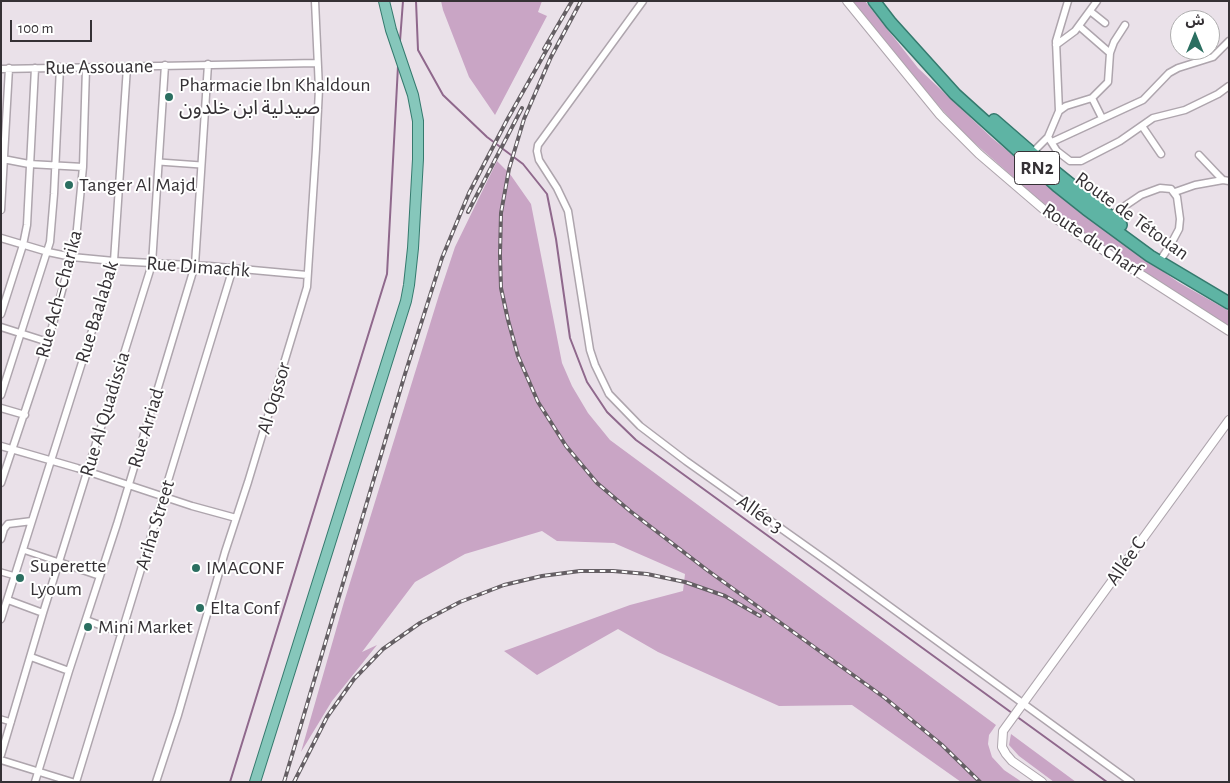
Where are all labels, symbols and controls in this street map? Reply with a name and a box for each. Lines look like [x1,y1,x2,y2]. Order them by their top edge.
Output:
scale bar [12,10,95,42]
north arrow [1170,10,1220,60]
text: ش [1185,14,1205,28]
text: 100 m [18,21,53,36]
street label: Rue Assouane [45,54,153,80]
place label: Pharmacie Ibn Khaldoun صيدلية ابن خلدون [179,73,371,120]
marker: Pharmacie Ibn Khaldoun صيدلية ابن خلدون [163,91,175,103]
road number: RN2 [1014,152,1060,184]
street label: Route de Tétouan [1070,167,1194,265]
place label: Tanger Al Majd [79,173,196,197]
marker: Tanger Al Majd [63,179,75,191]
street label: Route du Charf [1038,198,1146,282]
street label: Rue Ach–Charika [30,227,88,361]
street label: Rue Dimachk [145,251,251,283]
street label: Rue Baalabak [70,258,124,366]
street label: Rue Al Quadissia [75,349,135,479]
street label: Al Oqssor [252,359,296,437]
street label: Rue Arriad [123,385,169,471]
street label: Ariha Street [130,477,180,573]
street label: Allée 3 [732,489,788,539]
street label: Allée C [1101,532,1151,590]
place label: Superette Lyoum [30,554,106,601]
place label: IMACONF [206,556,284,580]
marker: IMACONF [190,562,202,574]
marker: Superette Lyoum [14,572,26,584]
place label: Elta Conf [210,596,279,620]
marker: Elta Conf [194,602,206,614]
place label: Mini Market [98,615,193,639]
marker: Mini Market [82,621,94,633]

